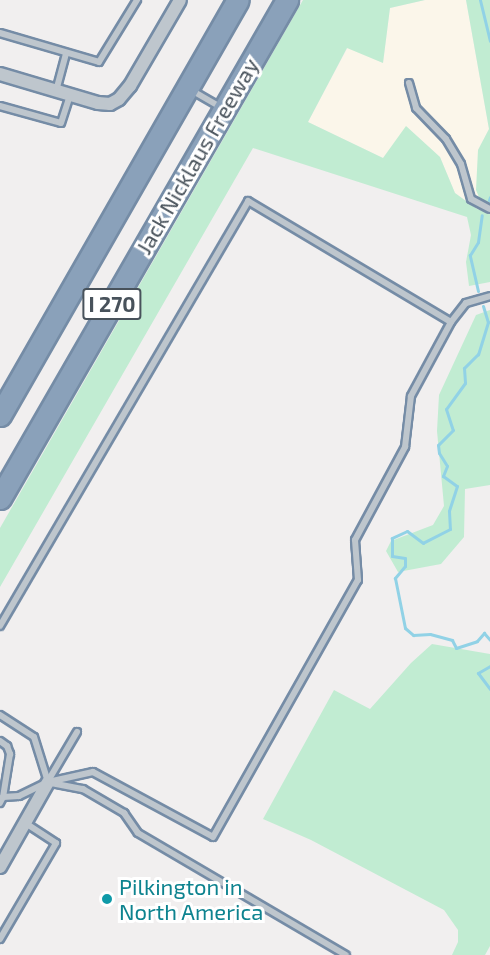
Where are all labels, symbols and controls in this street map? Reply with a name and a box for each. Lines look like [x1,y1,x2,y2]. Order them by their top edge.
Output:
street label: Jack Nicklaus Freeway [130,53,264,259]
road number: I 270 [82,286,142,322]
place label: Pilkington in North America [119,873,264,924]
marker: Pilkington in North America [100,892,114,906]

